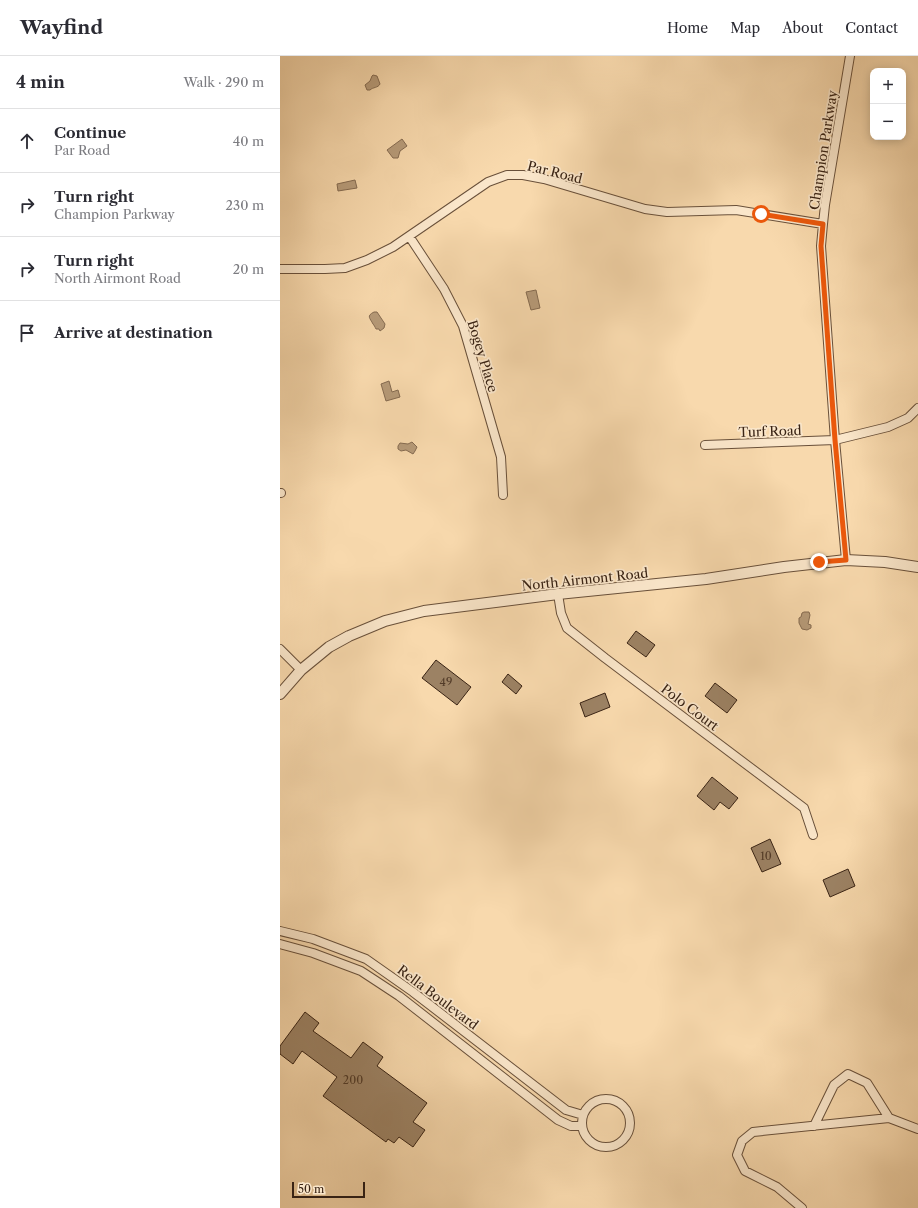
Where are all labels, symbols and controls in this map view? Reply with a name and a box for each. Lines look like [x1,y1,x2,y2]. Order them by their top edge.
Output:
text: Wayfind [20,16,103,39]
text: Home [667,19,708,37]
text: Map [730,19,760,37]
text: About [782,19,823,37]
text: Contact [845,19,898,37]
map controls [870,68,906,140]
button: + [870,68,906,104]
text: 4 min [16,72,65,92]
text: Walk · 290 m [183,74,264,90]
street label: Champion Parkway [806,88,840,211]
button: − [870,104,906,140]
text: Continue [54,123,126,142]
icon: ahead [16,130,38,152]
text: 40 m [233,133,264,149]
text: Par Road [54,142,110,158]
street label: Par Road [526,157,584,187]
text: Turn right [54,187,134,206]
icon: right [16,194,38,216]
text: 230 m [226,197,264,213]
route start [752,205,770,223]
text: Champion Parkway [54,206,175,222]
text: Turn right [54,251,134,270]
icon: right [16,258,38,280]
text: 20 m [233,261,264,277]
text: North Airmont Road [54,270,181,286]
street label: Bogey Place [464,318,502,394]
icon: arrive [16,322,38,344]
text: Arrive at destination [54,323,213,342]
street label: Turf Road [738,422,802,440]
route end [810,553,828,571]
street label: North Airmont Road [521,564,649,594]
house number: 49 [440,675,452,689]
street label: Polo Court [658,680,722,734]
house number: 10 [760,849,772,863]
street label: Rella Boulevard [394,961,482,1033]
house number: 200 [343,1073,363,1087]
scale bar [292,1180,365,1199]
text: 50 m [298,1182,324,1196]

